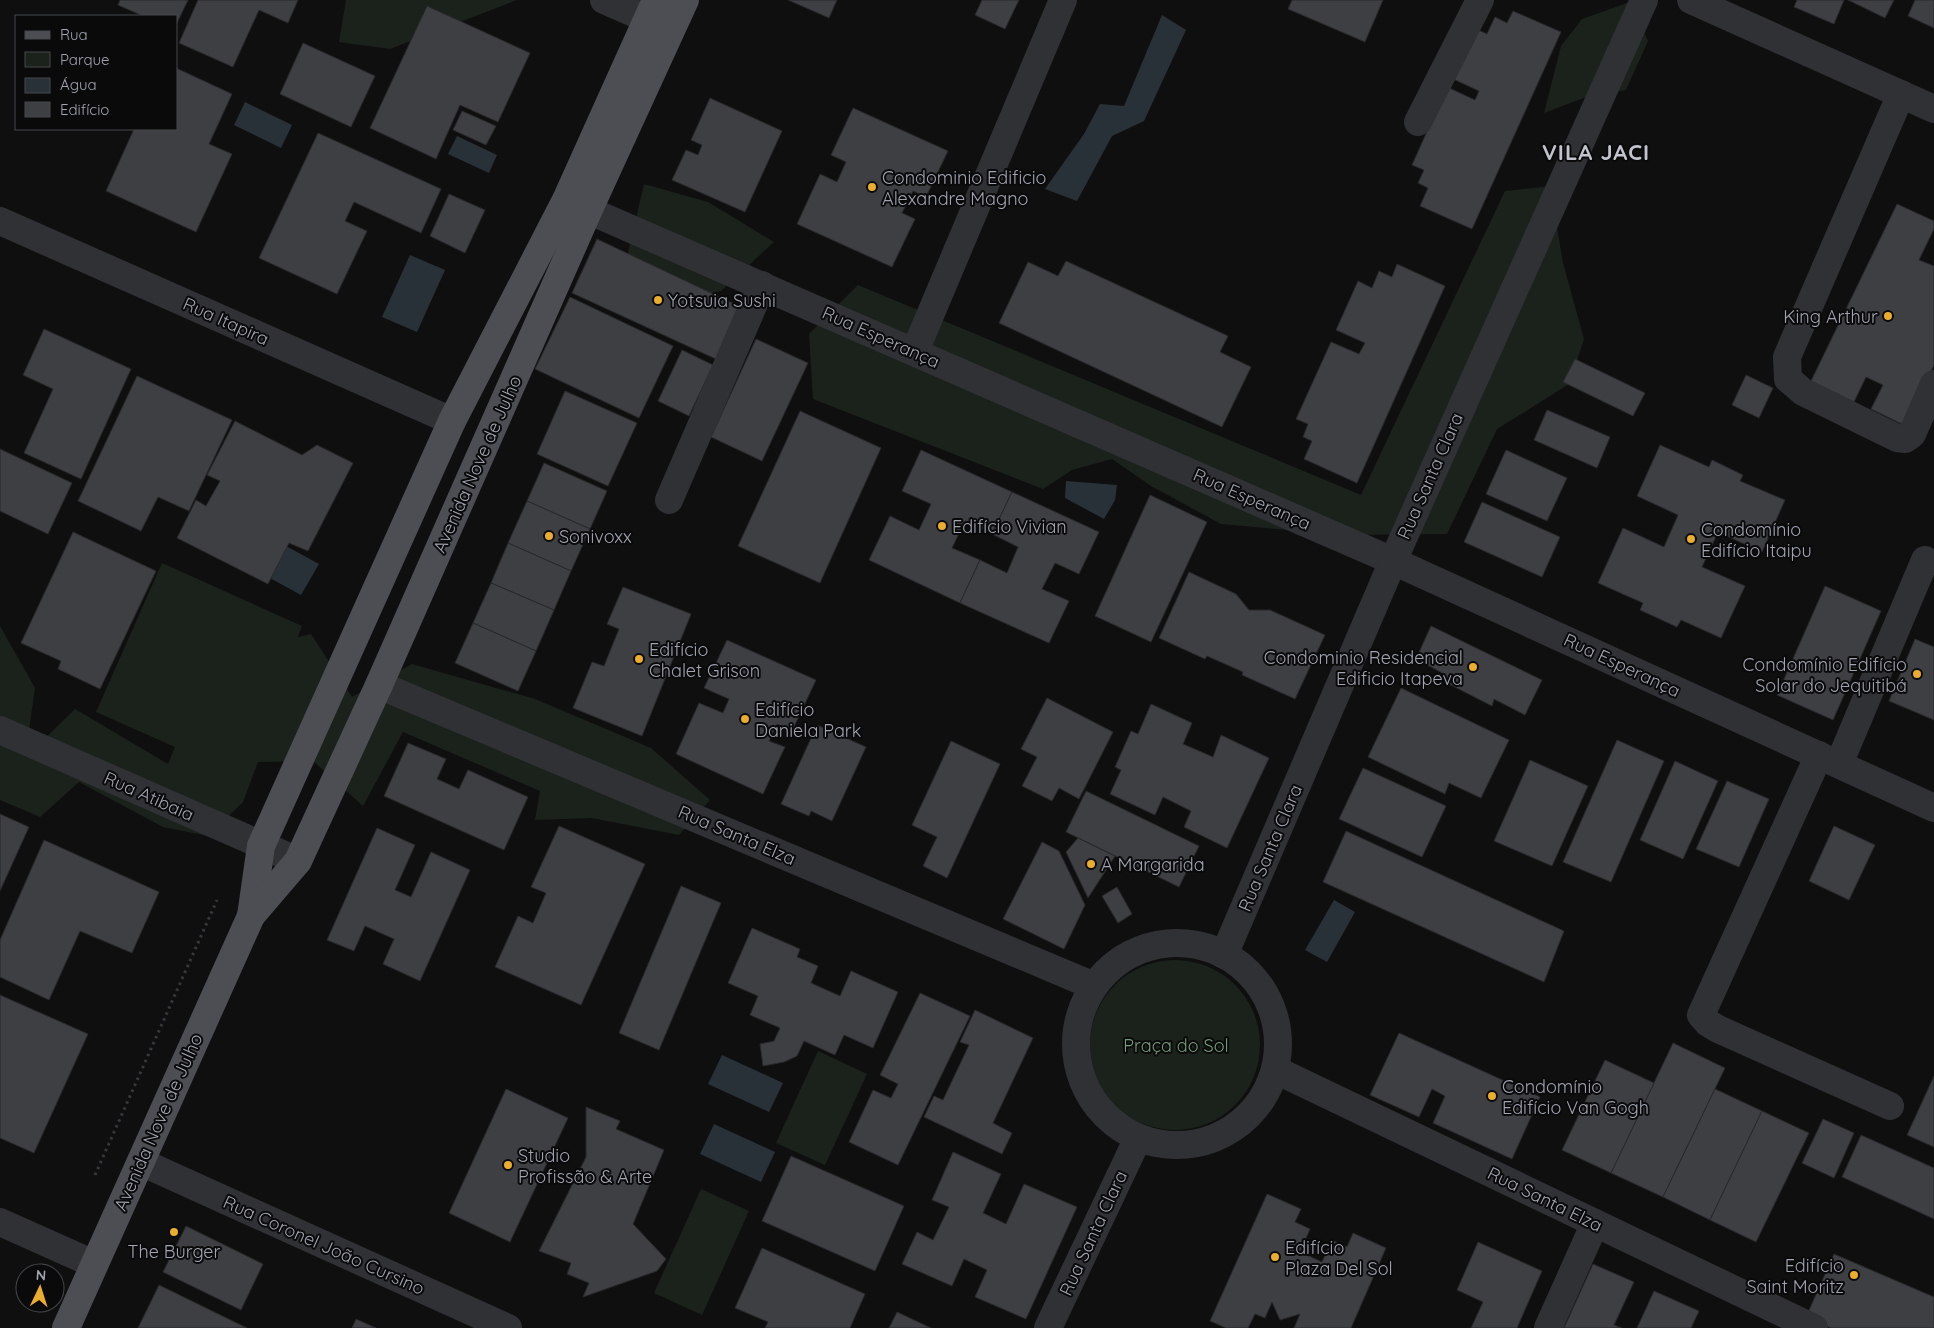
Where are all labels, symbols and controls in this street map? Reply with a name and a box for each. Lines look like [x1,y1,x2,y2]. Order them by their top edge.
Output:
legend [15,15,178,130]
text: Rua [60,25,88,44]
text: Parque [60,50,110,69]
text: Água [60,75,97,94]
text: Edifício [60,100,109,119]
district label: VILA JACI [1542,138,1650,166]
place label: Condominio Edificio Alexandre Magno [882,166,1046,210]
marker: Condominio Edificio Alexandre Magno [866,181,878,193]
place label: Yotsuia Sushi [668,289,776,312]
street label: Rua Itapira [179,292,273,350]
marker: Yotsuia Sushi [652,294,664,306]
street label: Rua Esperança [819,301,943,373]
place label: King Arthur [1783,305,1878,328]
marker: King Arthur [1882,310,1894,322]
street label: Avenida Nove de Julho [427,372,527,556]
street label: Rua Santa Clara [1392,409,1468,543]
street label: Rua Esperança [1190,463,1314,535]
place label: Edifício Vivian [952,515,1067,538]
place label: Condomínio Edifício Itaipu [1701,518,1812,562]
marker: Edifício Vivian [936,520,948,532]
place label: Sonivoxx [559,525,632,548]
marker: Sonivoxx [543,530,555,542]
marker: Condomínio Edifício Itaipu [1685,533,1697,545]
street label: Rua Esperança [1560,628,1684,702]
place label: Edifício Chalet Grison [649,638,760,682]
place label: Condominio Residencial Edificio Itapeva [1264,646,1463,690]
marker: Edifício Chalet Grison [633,653,645,665]
place label: Condomínio Edifício Solar do Jequitibá [1743,653,1907,697]
marker: Condominio Residencial Edificio Itapeva [1467,661,1479,673]
marker: Condomínio Edifício Solar do Jequitibá [1911,668,1923,680]
place label: Edifício Daniela Park [755,698,861,742]
marker: Edifício Daniela Park [739,713,751,725]
street label: Rua Atibaia [100,766,198,826]
street label: Rua Santa Clara [1233,781,1307,915]
street label: Rua Santa Elza [675,800,799,870]
place label: A Margarida [1101,853,1205,876]
marker: A Margarida [1085,858,1097,870]
street label: Avenida Nove de Julho [108,1030,208,1214]
park label: Praça do Sol [1123,1034,1229,1057]
place label: Condomínio Edifício Van Gogh [1502,1075,1649,1119]
marker: Condomínio Edifício Van Gogh [1486,1090,1498,1102]
place label: Studio Profissão & Arte [518,1144,652,1188]
marker: Studio Profissão & Arte [502,1159,514,1171]
street label: Rua Santa Elza [1484,1161,1606,1237]
street label: Rua Santa Clara [1054,1167,1132,1299]
street label: Rua Coronel João Cursino [220,1190,428,1300]
marker: The Burger [168,1226,180,1238]
place label: Edifício Plaza Del Sol [1285,1236,1393,1280]
place label: The Burger [128,1240,220,1263]
marker: Edifício Plaza Del Sol [1269,1251,1281,1263]
place label: Edifício Saint Moritz [1746,1254,1844,1298]
north arrow [15,1263,65,1313]
text: N [35,1266,47,1284]
marker: Edifício Saint Moritz [1848,1269,1860,1281]

